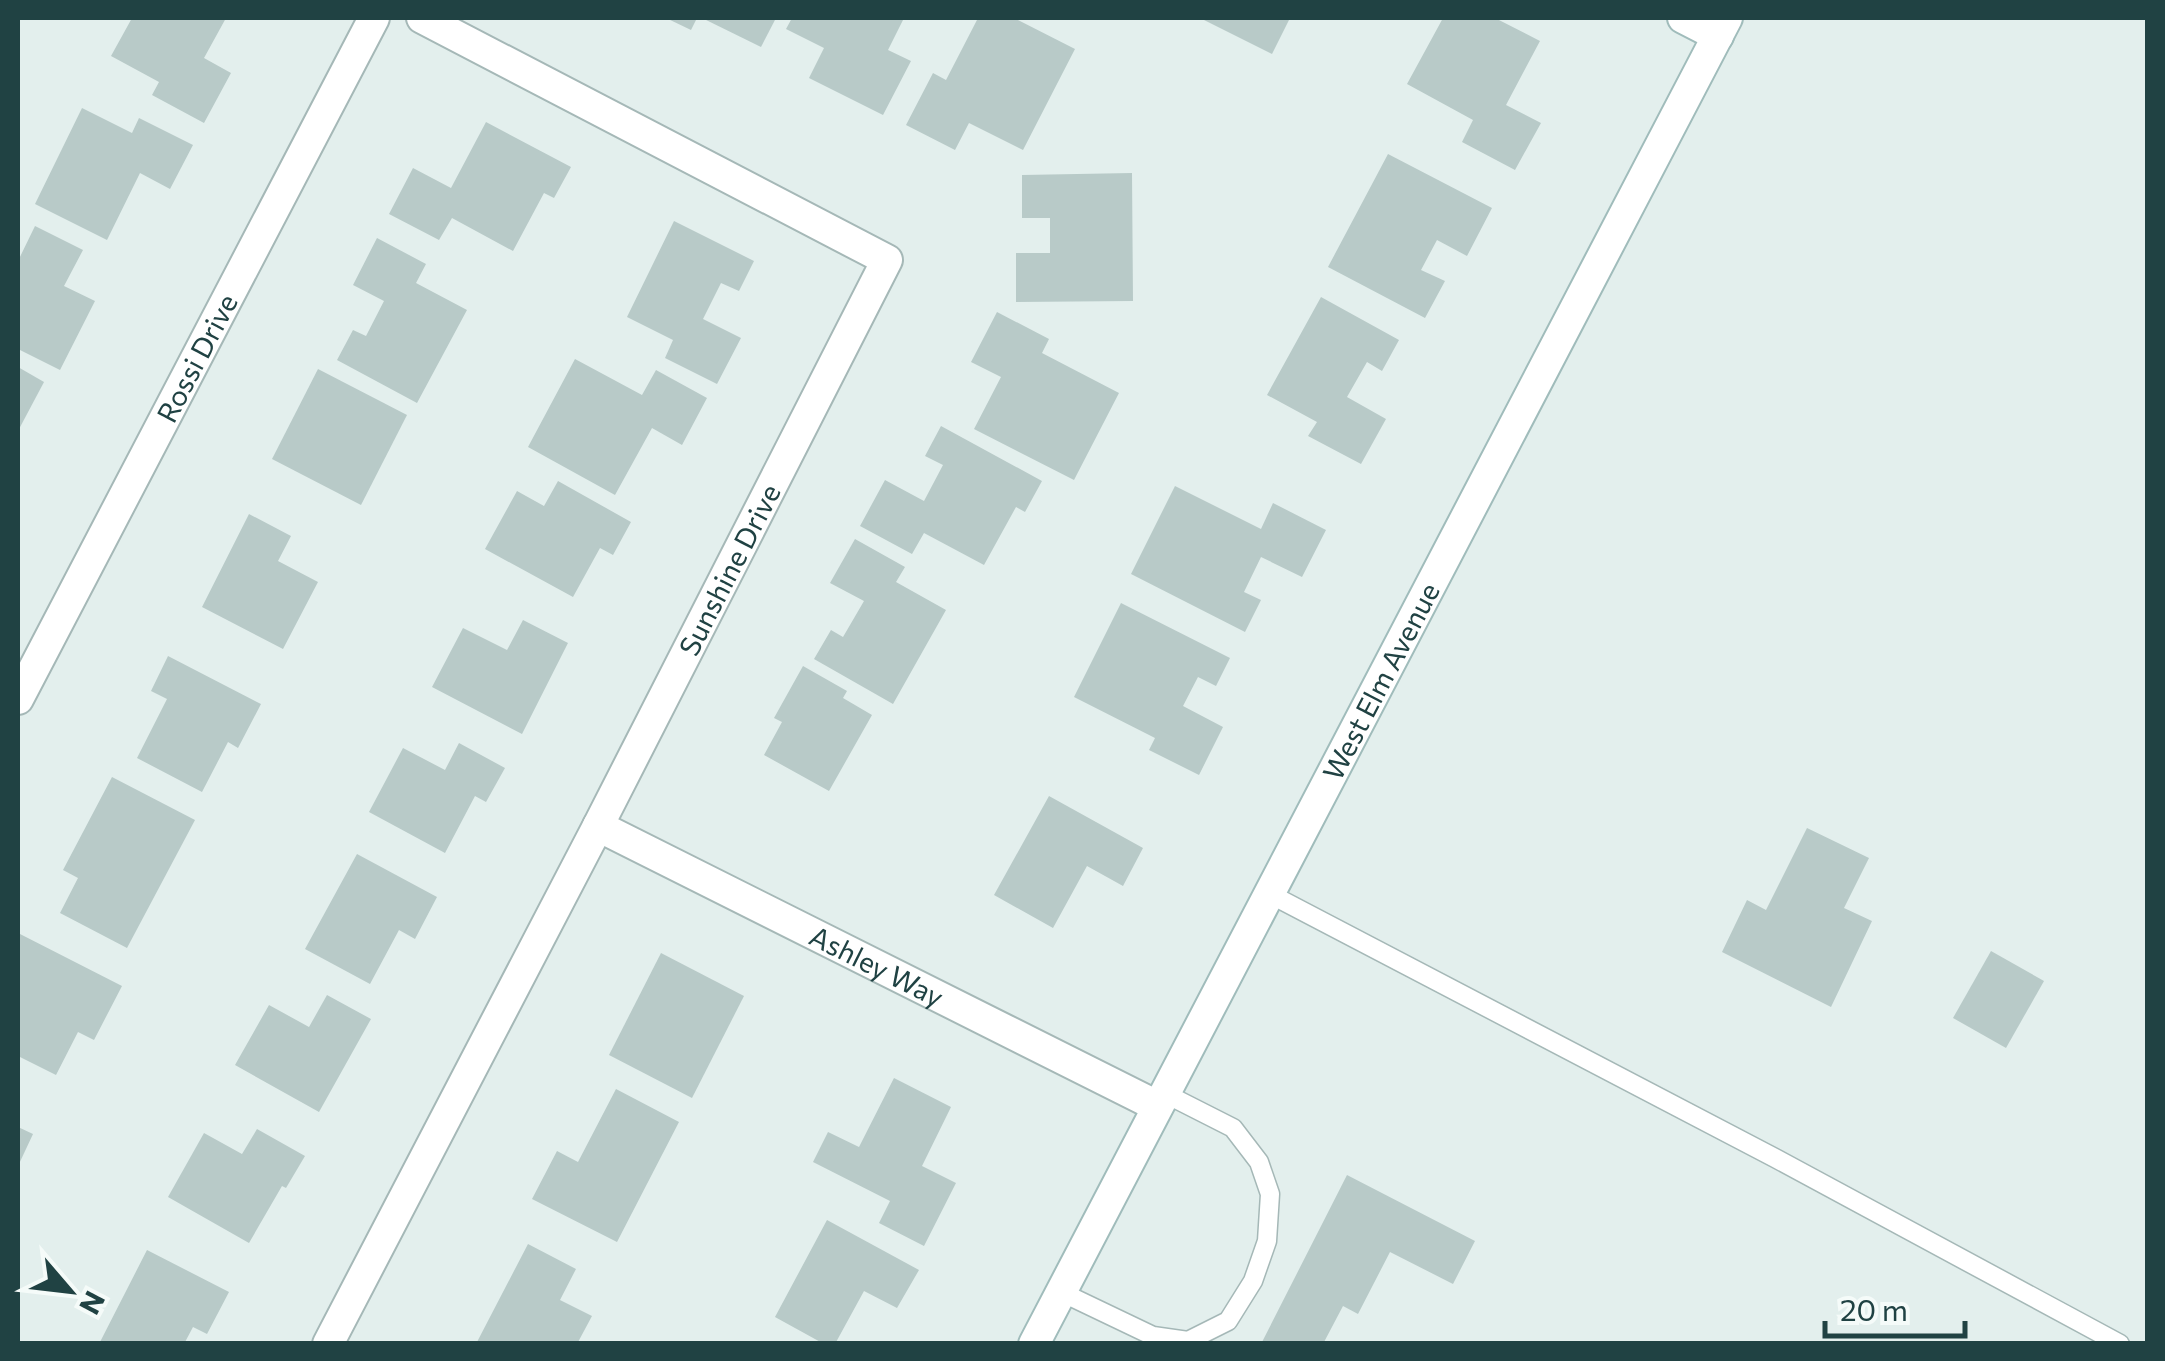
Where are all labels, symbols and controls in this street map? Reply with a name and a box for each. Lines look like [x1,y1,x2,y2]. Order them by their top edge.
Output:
street label: Rossi Drive [149,288,244,428]
street label: Sunshine Drive [671,478,787,661]
street label: West Elm Avenue [1315,577,1446,785]
street label: Ashley Way [804,918,950,1014]
north arrow [20,1241,120,1341]
scale bar [1825,1276,1965,1338]
text: N [73,1286,113,1320]
text: 20 m [1840,1290,1908,1327]

